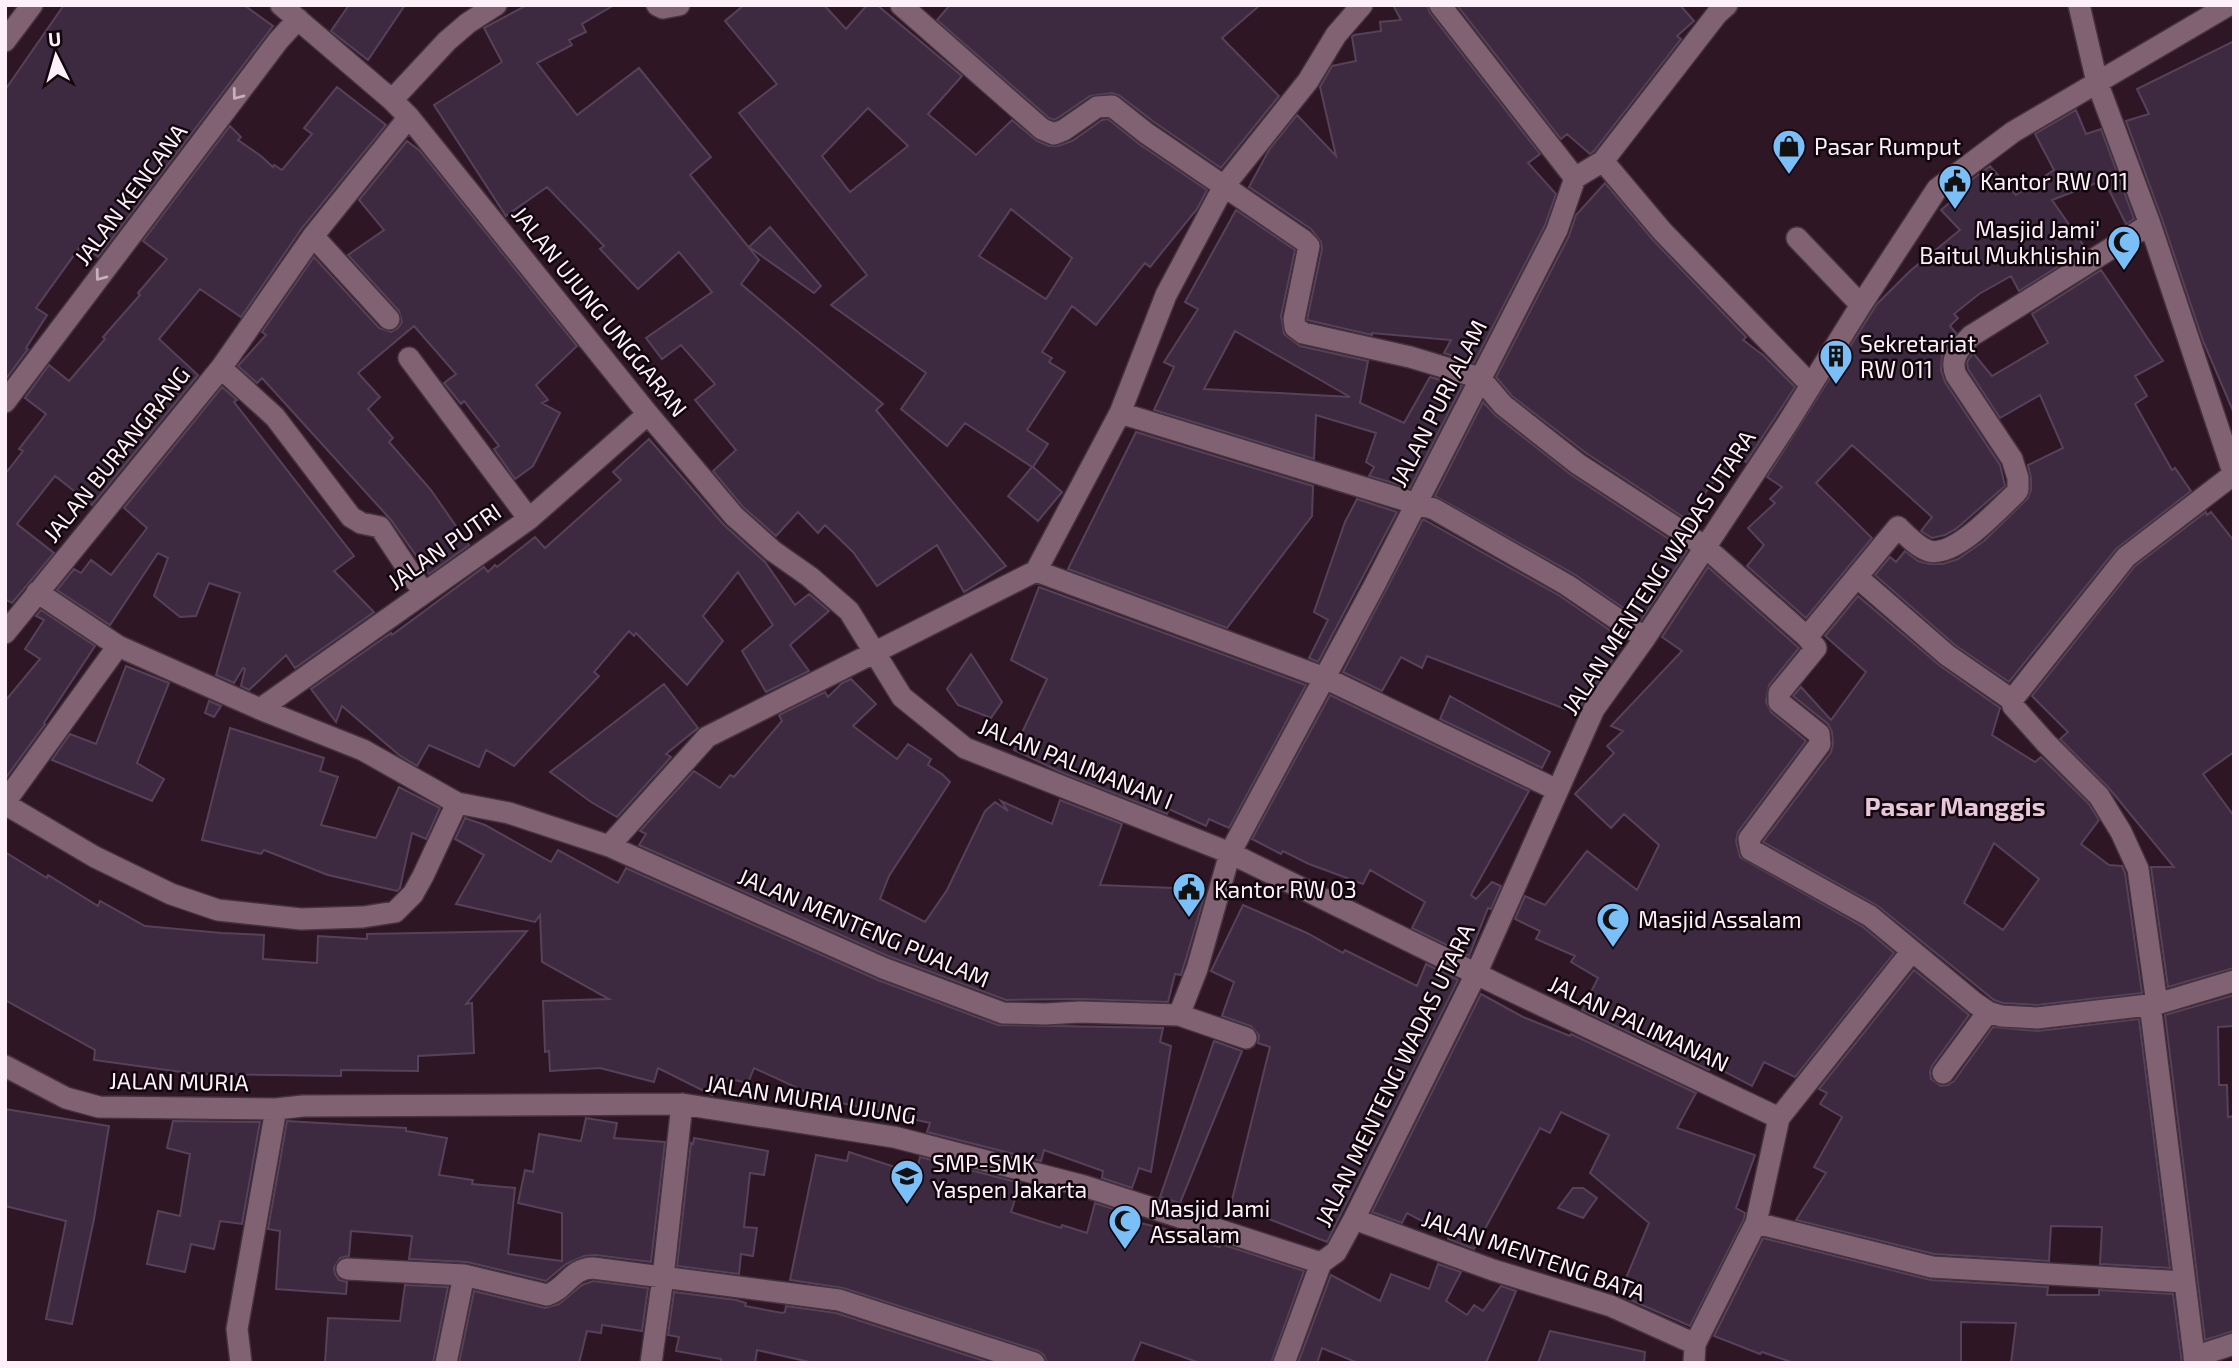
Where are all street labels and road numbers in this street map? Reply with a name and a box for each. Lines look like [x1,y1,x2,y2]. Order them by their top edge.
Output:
street label: JALAN KENCANA [68,117,193,270]
street label: JALAN UJUNG UNGGARAN [506,200,694,422]
street label: JALAN PURI ALAM [1384,315,1492,491]
street label: JALAN BURANGRANG [37,361,195,547]
street label: JALAN MENTENG WADAS UTARA [1555,424,1761,720]
street label: JALAN PUTRI [382,497,506,595]
street label: JALAN PALIMANAN I [975,711,1177,815]
street label: JALAN MENTENG PUALAM [734,861,994,993]
street label: JALAN MENTENG WADAS UTARA [1308,918,1480,1231]
street label: JALAN PALIMANAN [1544,969,1734,1077]
street label: JALAN MURIA [109,1066,250,1096]
street label: JALAN MURIA UJUNG [704,1069,918,1129]
street label: JALAN MENTENG BATA [1419,1204,1650,1307]

